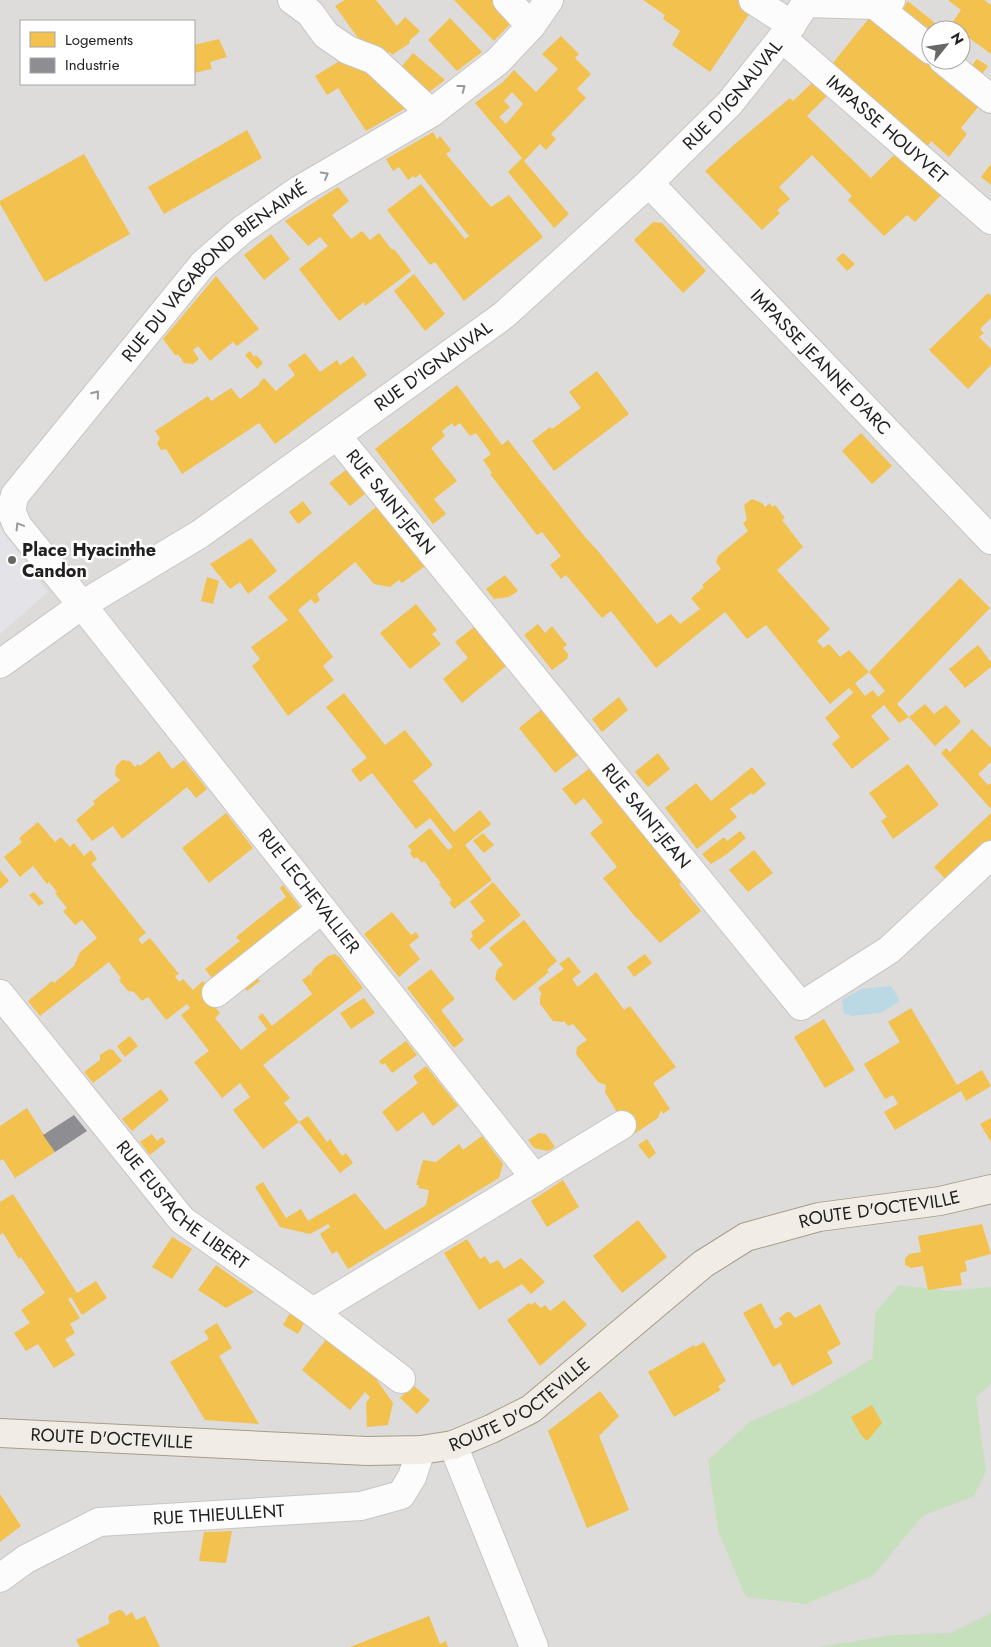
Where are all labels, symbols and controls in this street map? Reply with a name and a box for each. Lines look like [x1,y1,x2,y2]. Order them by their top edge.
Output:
legend [20,20,195,85]
north arrow [921,20,971,70]
text: Logements [65,29,133,51]
text: N [946,29,969,48]
street label: RUE D'IGNAUVAL [677,34,789,156]
text: Industrie [65,54,120,76]
street label: IMPASSE HOUYVET [820,69,954,190]
one-way arrow [456,86,465,94]
one-way arrow [320,171,329,181]
street label: RUE DU VAGABOND BIEN-AIMÉ [116,175,312,367]
street label: IMPASSE JEANNE D'ARC [744,283,897,441]
street label: RUE D'IGNAUVAL [369,315,497,417]
one-way arrow [91,391,100,400]
street label: RUE SAINT-JEAN [340,444,441,560]
one-way arrow [16,522,26,531]
place label: Place Hyacinthe Candon [22,537,156,584]
marker: Place Hyacinthe Candon [6,554,18,566]
street label: RUE SAINT-JEAN [596,758,697,874]
street label: RUE LECHEVALLIER [252,823,366,959]
street label: RUE EUSTACHE LIBERT [110,1135,254,1276]
street label: ROUTE D'OCTEVILLE [796,1184,963,1235]
street label: ROUTE D'OCTEVILLE [445,1352,596,1458]
street label: ROUTE D'OCTEVILLE [30,1422,194,1455]
street label: RUE THIEULLENT [152,1498,286,1532]

